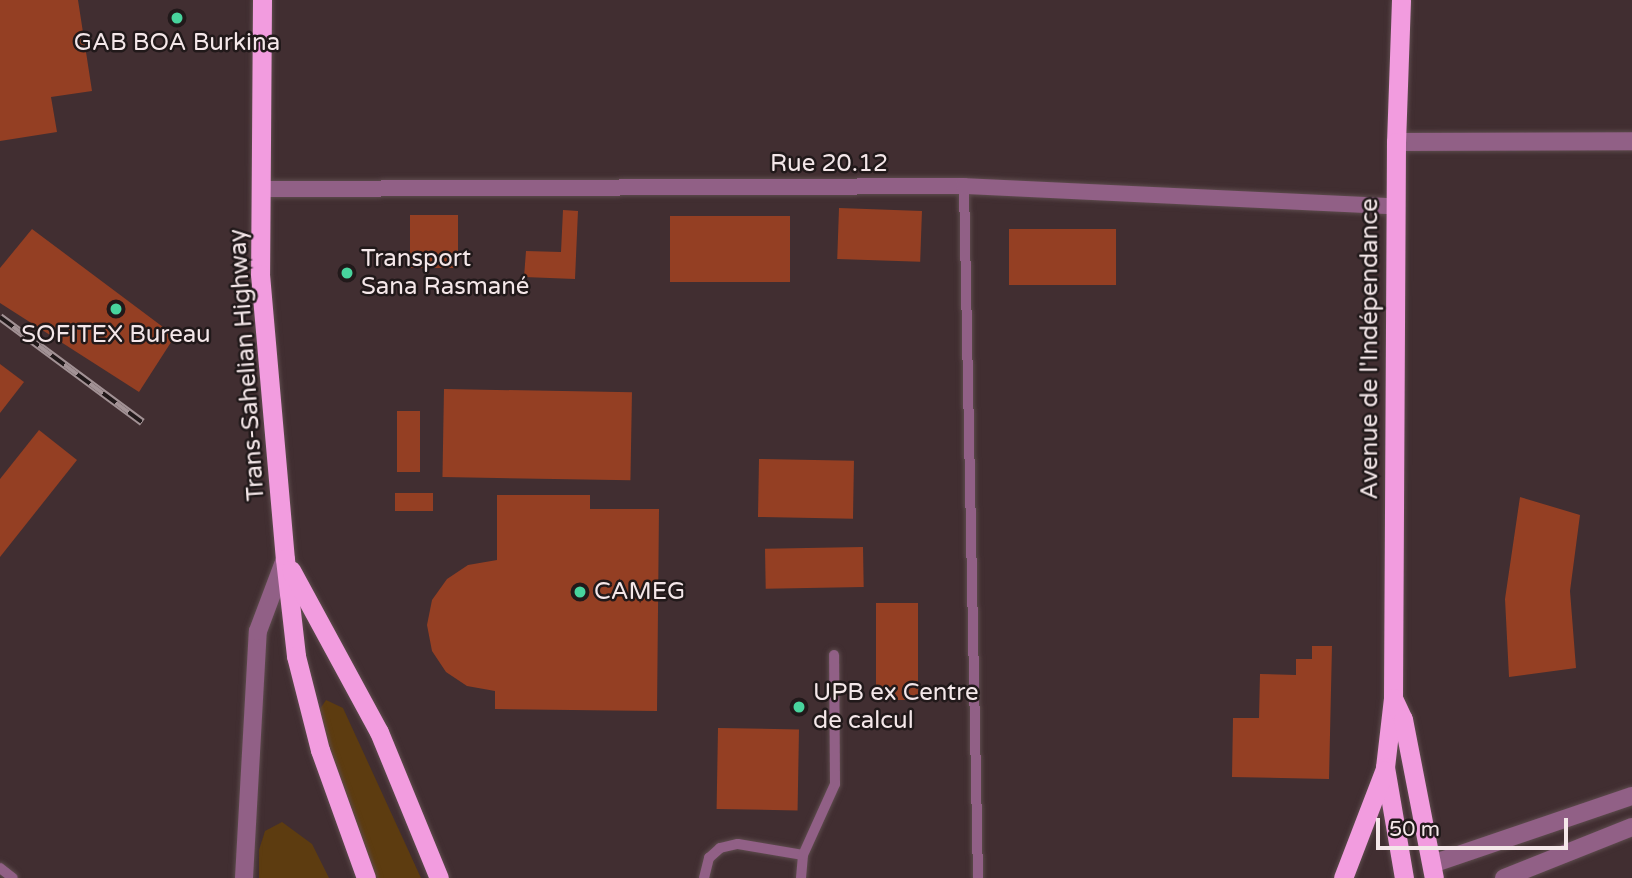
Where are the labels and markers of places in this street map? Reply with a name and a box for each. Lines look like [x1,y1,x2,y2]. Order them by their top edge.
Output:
marker: GAB BOA Burkina [169,10,185,26]
place label: GAB BOA Burkina [74,29,280,57]
place label: Transport Sana Rasmané [361,245,529,301]
marker: Transport Sana Rasmané [339,265,355,281]
marker: SOFITEX Bureau [108,301,124,317]
place label: SOFITEX Bureau [21,321,211,349]
place label: CAMEG [594,578,685,606]
marker: CAMEG [572,584,588,600]
place label: UPB ex Centre de calcul [813,679,979,735]
marker: UPB ex Centre de calcul [791,699,807,715]

